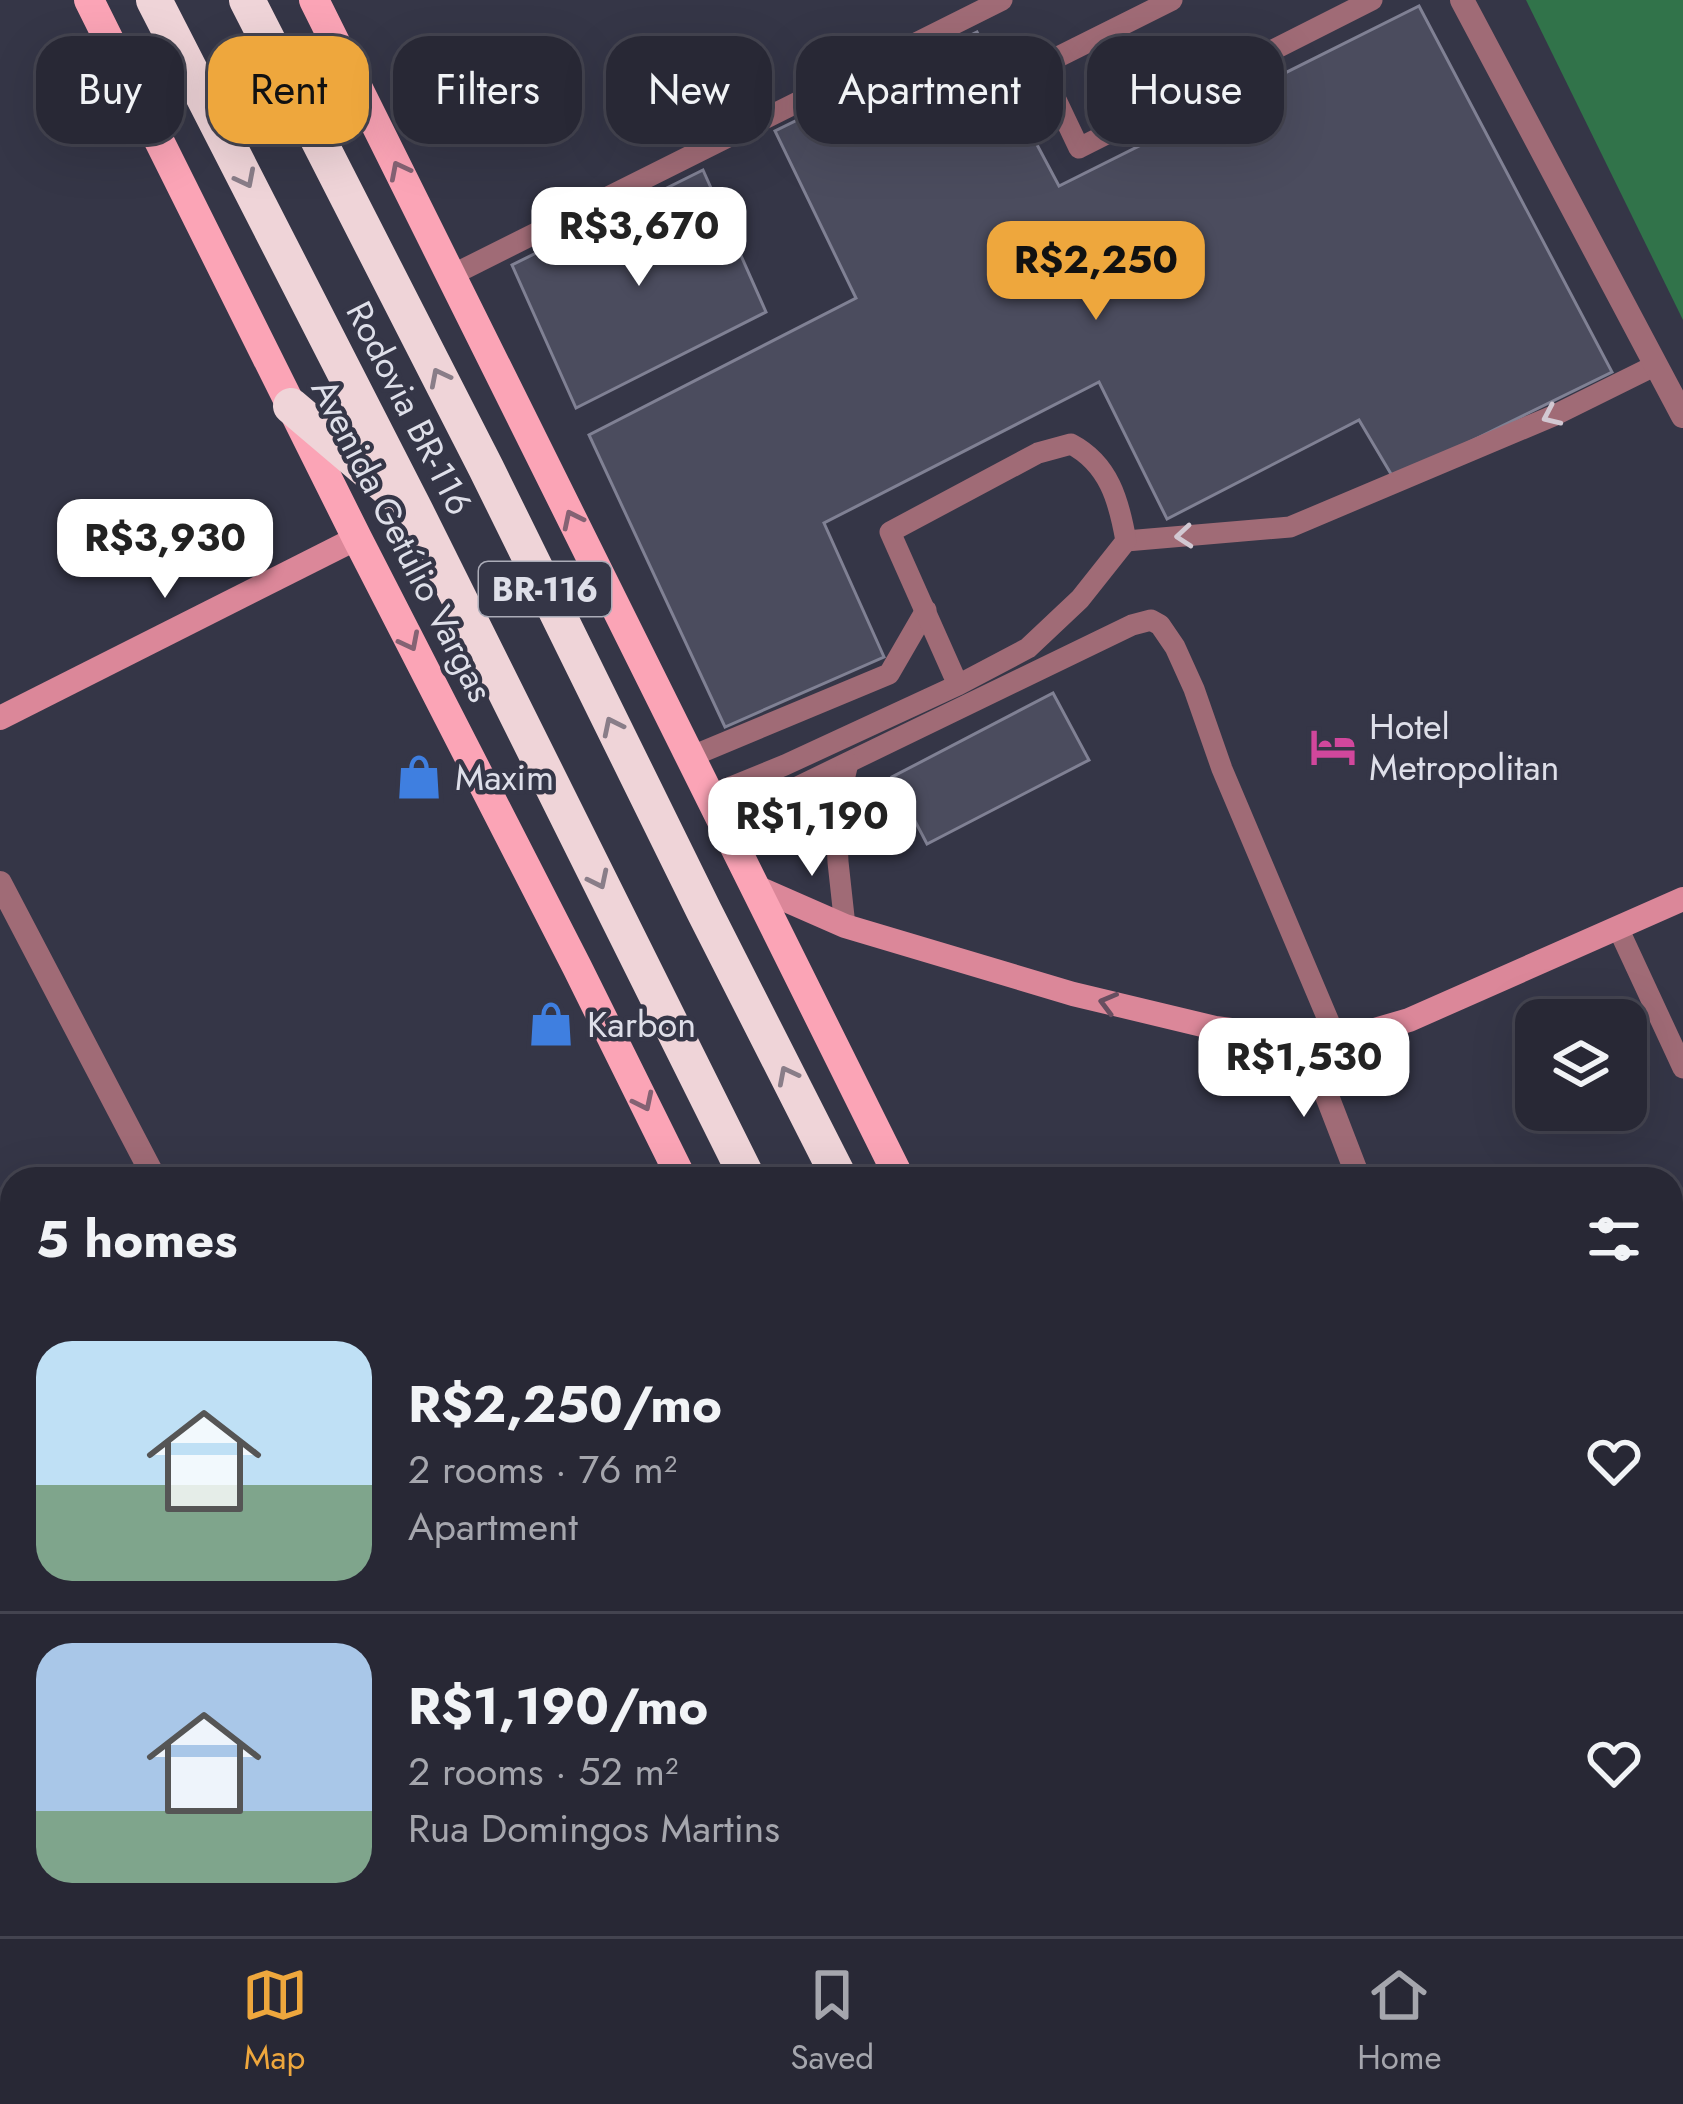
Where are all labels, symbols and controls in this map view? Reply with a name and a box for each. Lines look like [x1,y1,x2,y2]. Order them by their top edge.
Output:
chip: Buy [36,36,184,144]
chip: Rent [208,36,369,144]
chip: Filters [393,36,582,144]
chip: New [606,36,772,144]
chip: Apartment [796,36,1063,144]
chip: House [1087,36,1284,144]
one-way arrow [390,161,414,182]
one-way arrow [231,167,255,188]
pin: R$3,670 [528,187,750,289]
text: R$3,670 [558,197,720,254]
pin: R$2,250 [985,221,1207,323]
text: R$2,250 [1014,231,1178,288]
street label: Rodovia BR-116 [334,292,486,524]
one-way arrow [430,368,454,389]
street label: Avenida Getúlio Vargas [299,369,507,711]
one-way arrow [1542,402,1563,425]
pin: R$3,930 [54,499,276,601]
text: R$3,930 [84,509,246,566]
one-way arrow [564,510,587,532]
one-way arrow [1174,523,1193,548]
road number: BR-116 [479,562,611,616]
one-way arrow [396,629,419,651]
place label: Hotel Metropolitan [1369,700,1559,793]
one-way arrow [603,717,627,738]
hotel icon: Hotel Metropolitan [1308,722,1358,772]
place label: Maxim [455,751,554,803]
shop icon: Maxim [394,752,444,802]
pin: R$1,190 [701,777,923,879]
text: R$1,190 [735,787,889,844]
one-way arrow [585,868,608,890]
one-way arrow [1098,992,1118,1017]
place label: Karbon [587,998,696,1050]
shop icon: Karbon [526,999,576,1049]
map controls [1515,999,1647,1131]
button: layers [1515,999,1647,1131]
pin: R$1,530 [1193,1018,1415,1120]
text: R$1,530 [1225,1028,1383,1085]
one-way arrow [778,1066,802,1087]
one-way arrow [630,1090,653,1111]
text: 5 homes [36,1202,238,1276]
icon: filters [1581,1206,1647,1272]
text: R$2,250/mo [408,1367,722,1441]
icon: home [132,1389,276,1533]
icon: heart [1581,1428,1647,1494]
text: 2 rooms · 76 m² [408,1441,677,1498]
text: Apartment [408,1498,578,1555]
text: R$1,190/mo [408,1669,708,1743]
icon: home [132,1691,276,1835]
icon: heart [1581,1730,1647,1796]
text: 2 rooms · 52 m² [408,1743,678,1800]
text: Rua Domingos Martins [408,1800,780,1857]
tab: Map [242,1962,308,2081]
tab: Saved [791,1962,874,2081]
tab: Home [1357,1962,1441,2081]

